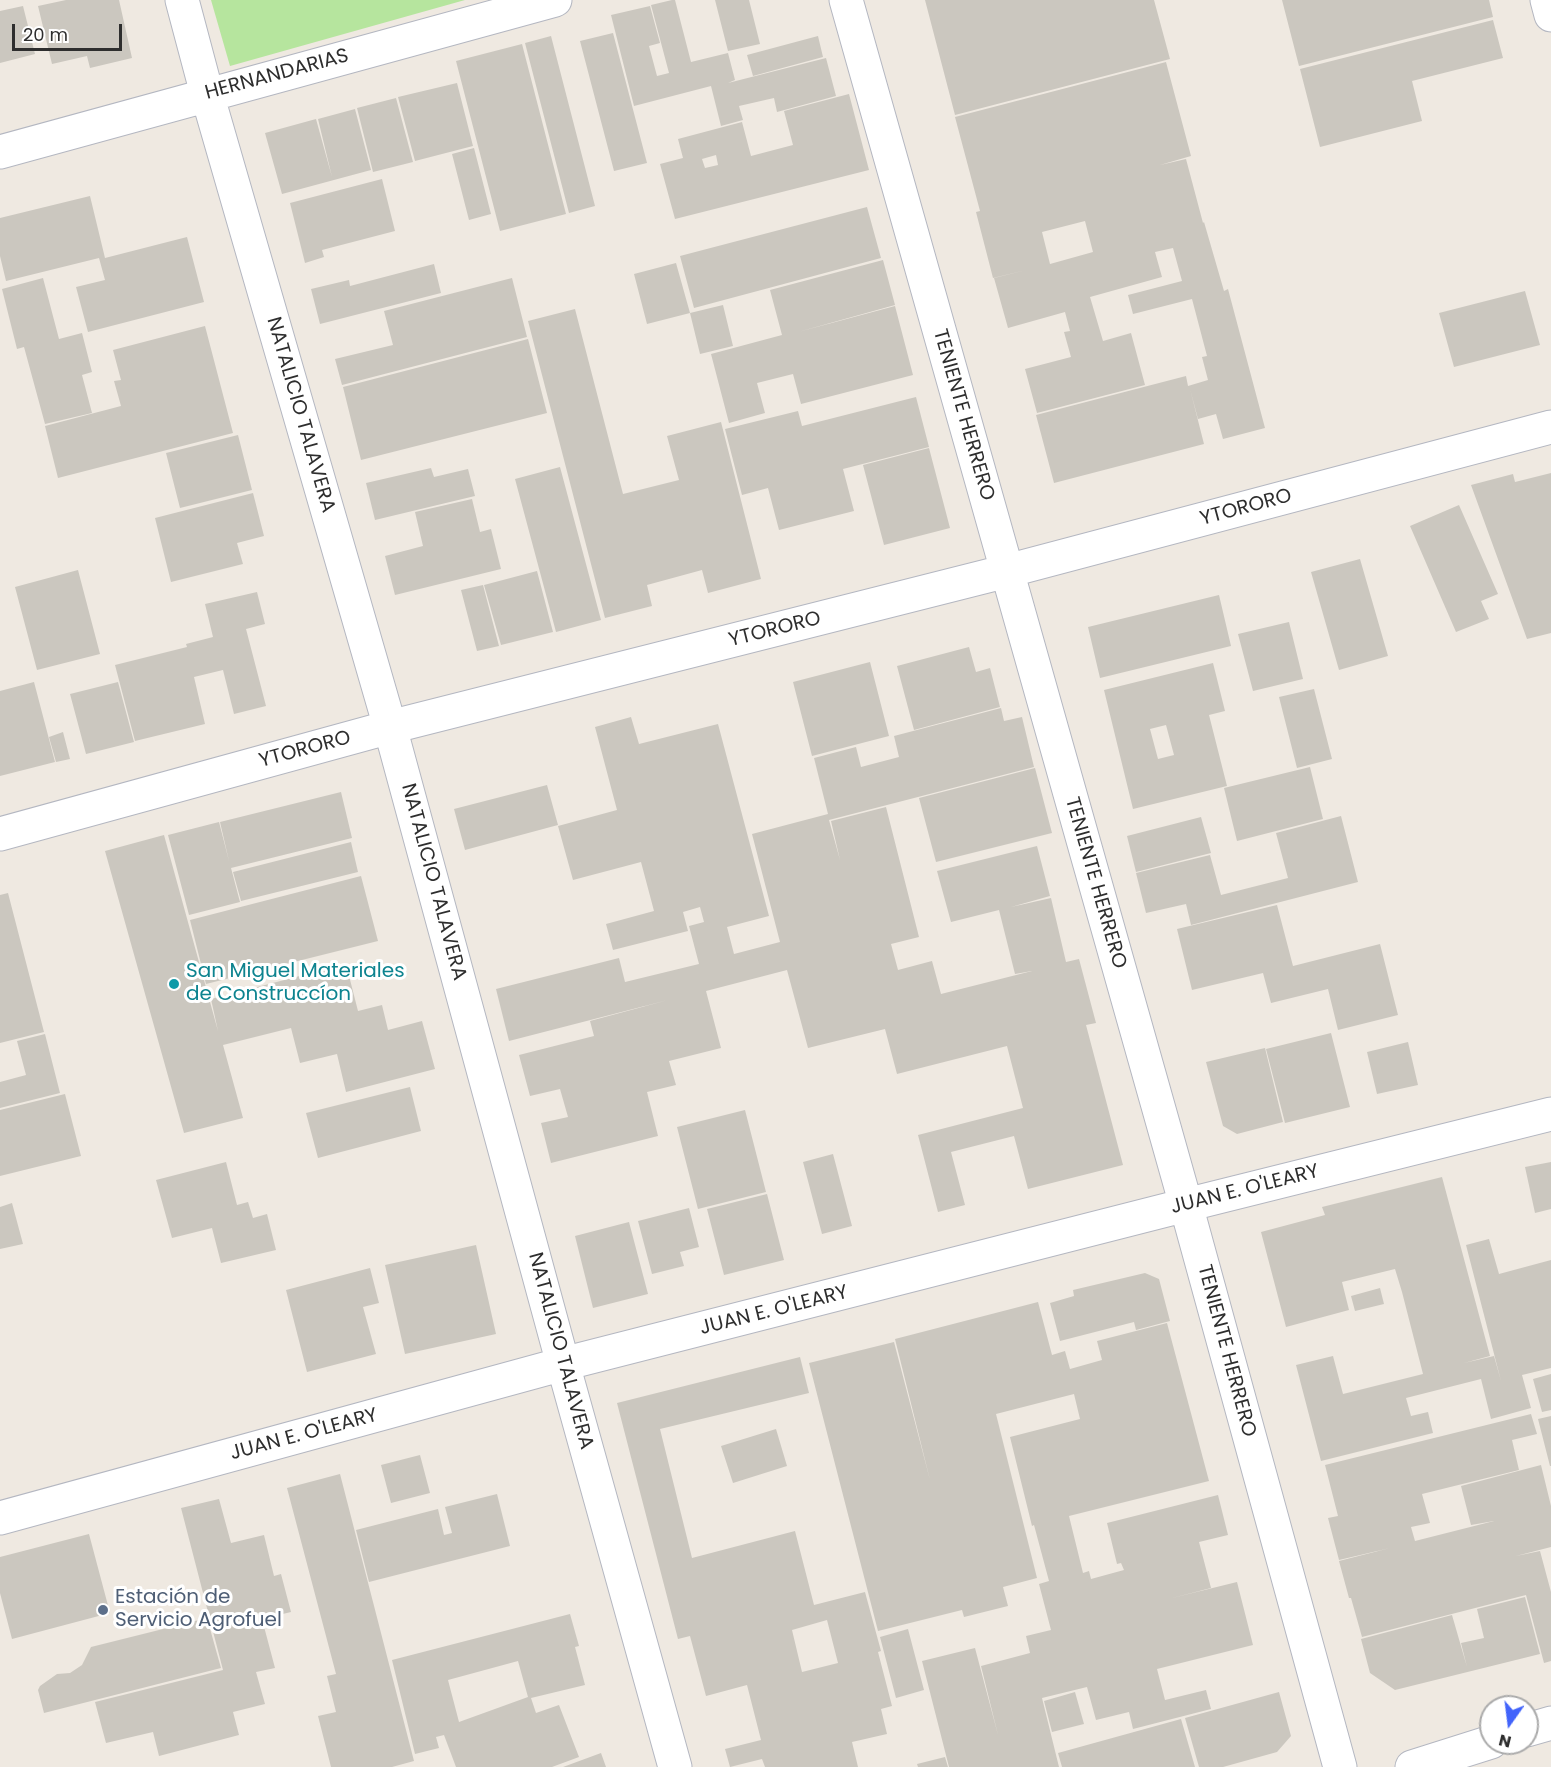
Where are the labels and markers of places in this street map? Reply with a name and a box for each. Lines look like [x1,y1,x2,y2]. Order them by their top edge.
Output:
place label: San Miguel Materiales de Construccíon [186,960,405,1007]
marker: San Miguel Materiales de Construccíon [167,977,181,991]
place label: Estación de Servicio Agrofuel [115,1586,282,1633]
marker: Estación de Servicio Agrofuel [96,1603,110,1617]

